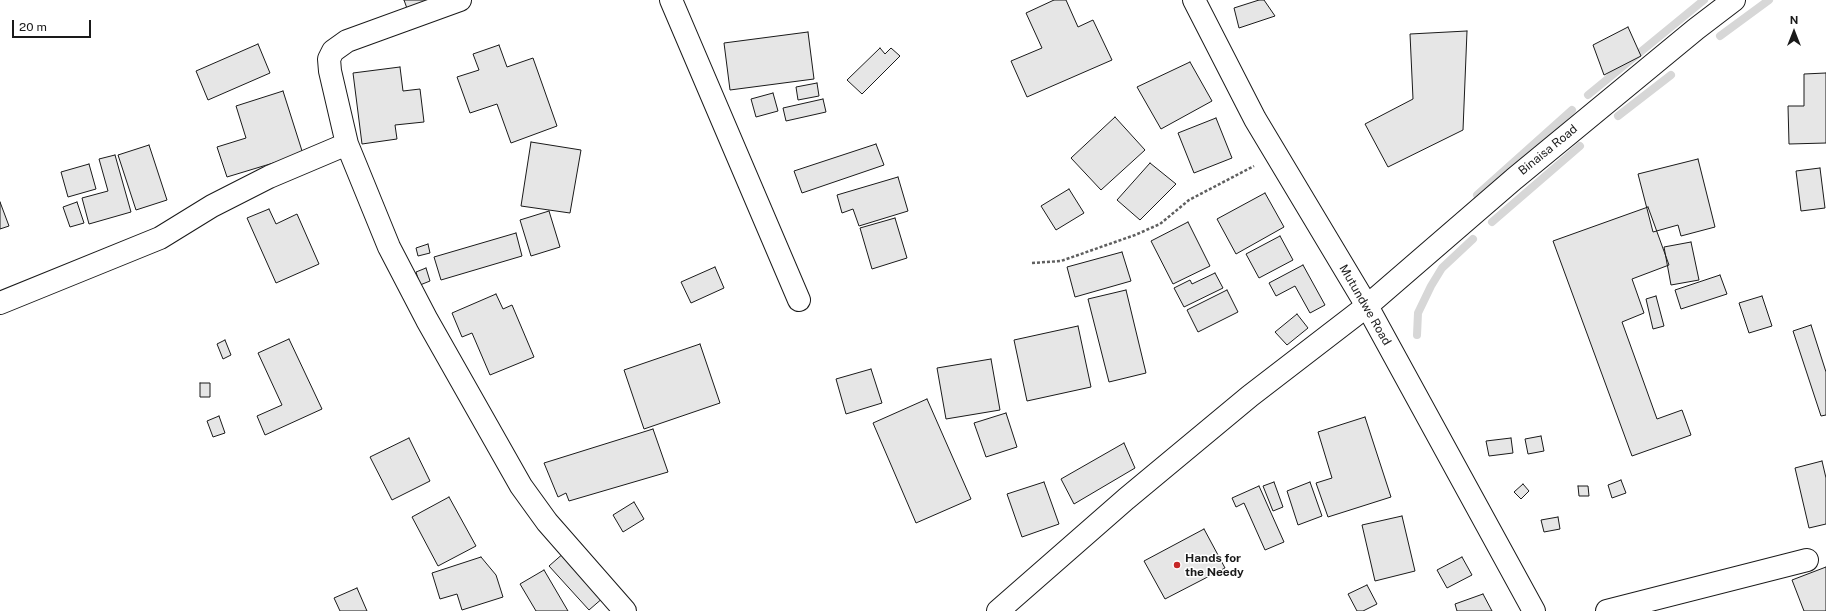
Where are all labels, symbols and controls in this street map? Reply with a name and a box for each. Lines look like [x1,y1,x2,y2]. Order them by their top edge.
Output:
scale bar [14,12,93,38]
north arrow [1774,12,1814,52]
text: N [1790,14,1798,26]
text: 20 m [19,20,47,34]
street label: Binaisa Road [1516,122,1580,178]
street label: Mutundwe Road [1336,262,1394,348]
place label: Hands for the Needy [1185,551,1244,579]
marker: Hands for the Needy [1172,560,1182,570]

